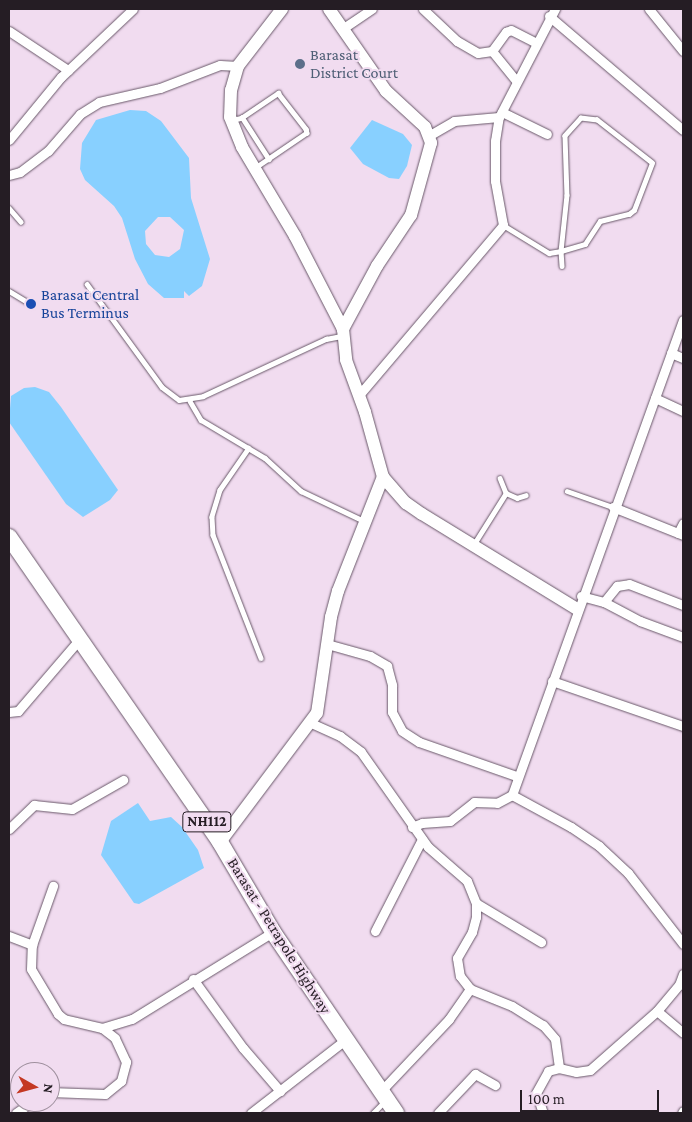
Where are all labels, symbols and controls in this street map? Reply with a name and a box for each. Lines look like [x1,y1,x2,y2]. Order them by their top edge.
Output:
place label: Barasat District Court [310,45,398,83]
marker: Barasat District Court [294,58,306,70]
place label: Barasat Central Bus Terminus [41,285,139,323]
marker: Barasat Central Bus Terminus [25,298,37,310]
road number: NH112 [182,810,232,834]
street label: Barasat - Petrapole Highway [223,854,335,1018]
north arrow [10,1062,60,1112]
scale bar [522,1080,661,1112]
text: N [40,1083,57,1094]
text: 100 m [528,1091,565,1107]

